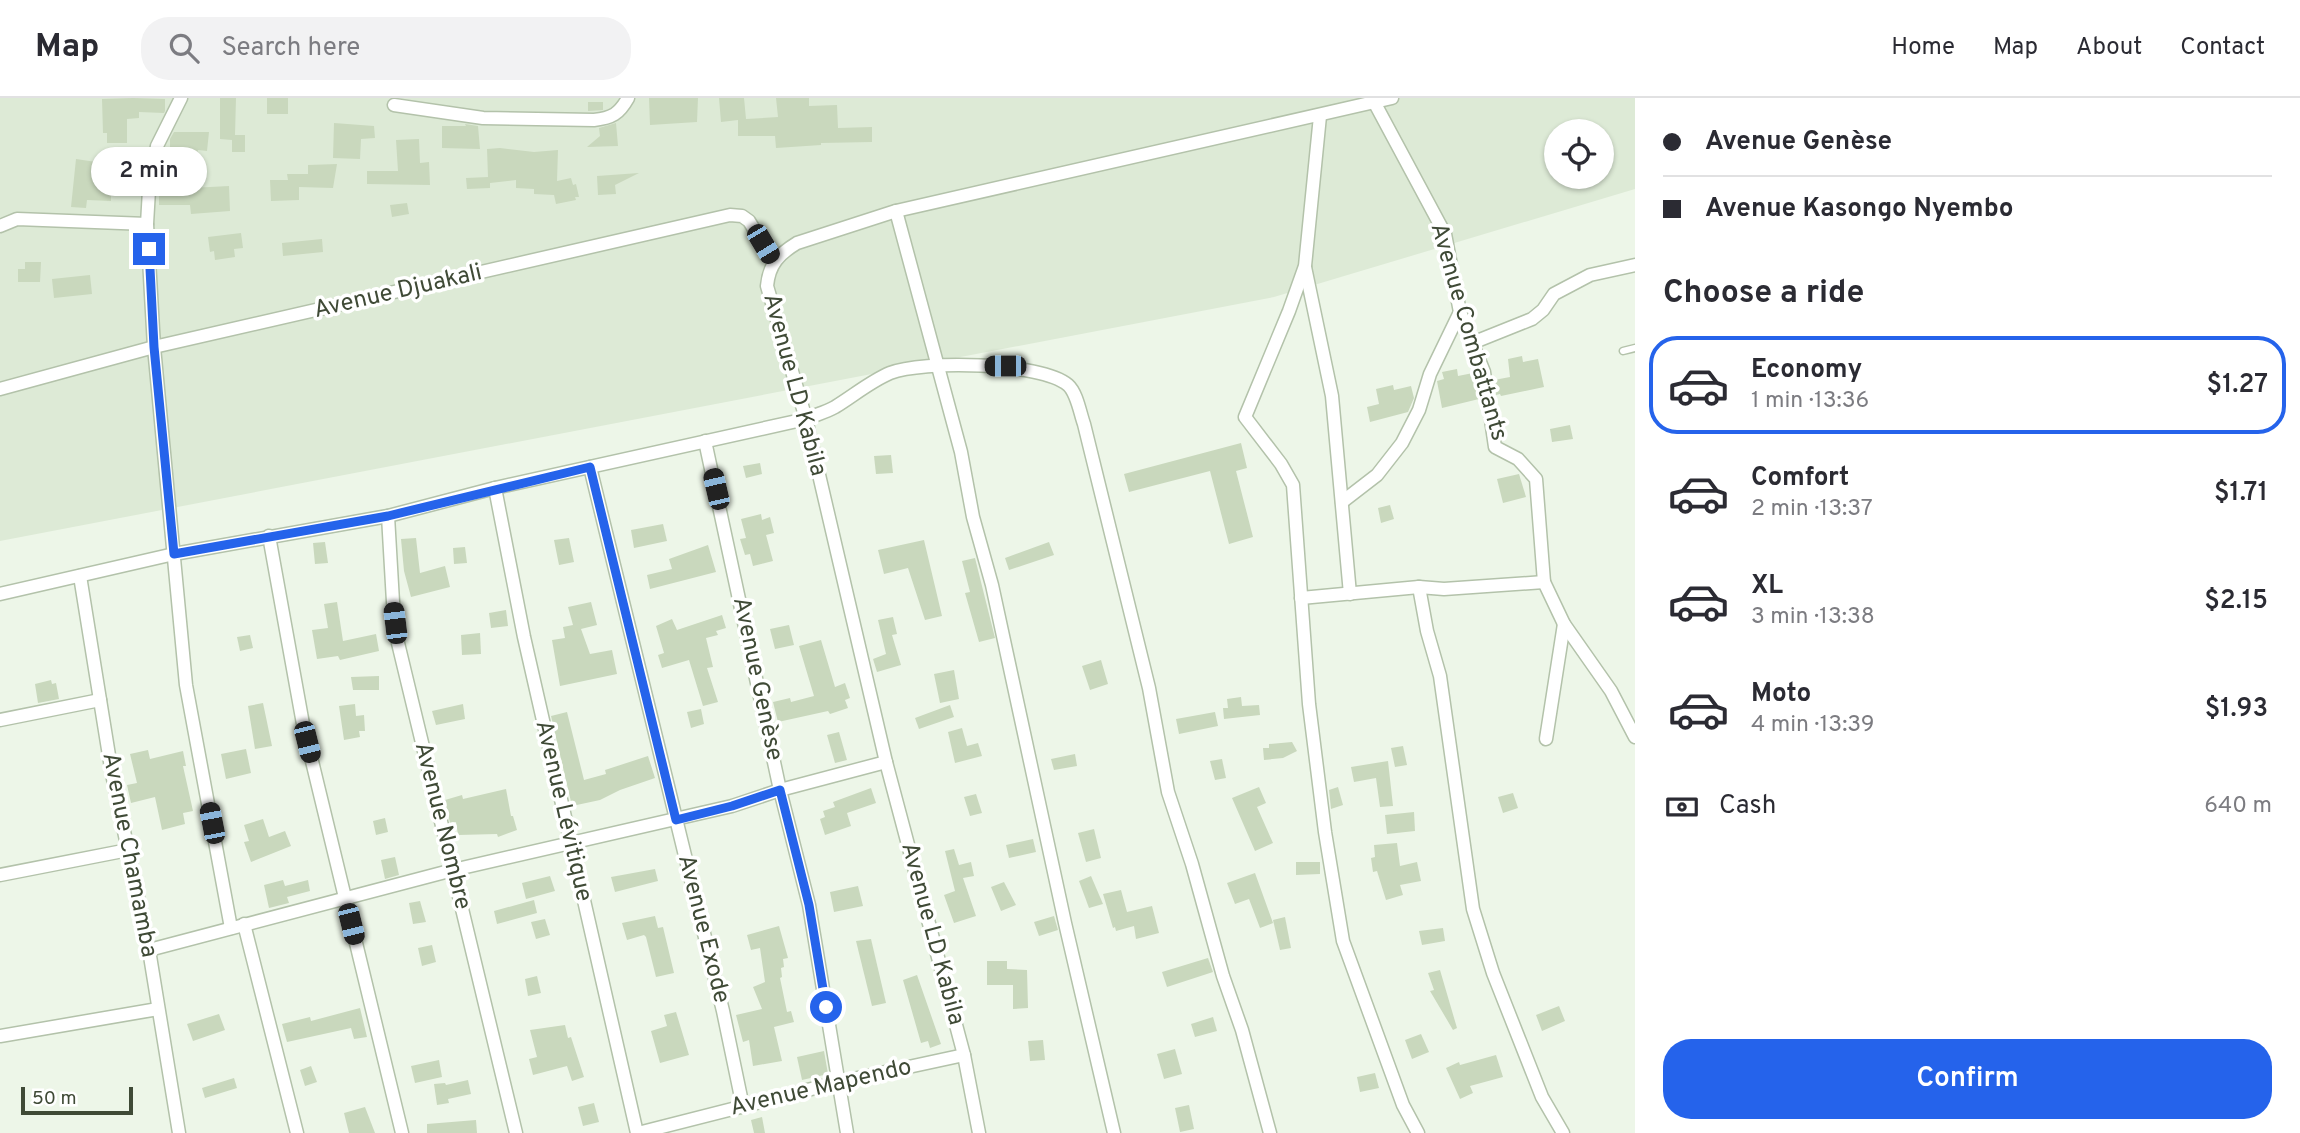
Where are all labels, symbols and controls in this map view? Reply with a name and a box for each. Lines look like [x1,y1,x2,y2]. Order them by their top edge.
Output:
search box [141,17,631,80]
text: Map [35,27,99,69]
icon: search [165,29,203,67]
text: Search here [221,32,360,65]
text: Home [1891,33,1955,63]
text: Map [1993,33,2038,63]
text: About [2076,33,2142,63]
text: Contact [2180,33,2265,63]
map controls [1544,119,1614,189]
button: locate [1544,119,1614,189]
text: Avenue Genèse [1705,126,1892,159]
callout: 2 min [91,148,207,197]
text: 2 min [119,157,179,186]
text: Avenue Kasongo Nyembo [1705,193,2014,226]
street label: Avenue Combattants [1423,220,1513,444]
car [744,221,783,267]
route end [133,233,165,265]
street label: Avenue Djuakali [311,258,485,326]
text: Choose a ride [1663,274,1864,314]
street label: Avenue LD Kabila [755,290,833,480]
icon: car [1667,354,1730,417]
text: Economy [1751,354,1862,387]
car [985,356,1027,377]
text: $1.27 [2207,369,2268,402]
text: 1 min · 13:36 [1751,387,1869,416]
icon: car [1667,462,1730,525]
text: Comfort [1751,462,1849,495]
car [702,466,731,512]
text: $1.71 [2214,477,2268,510]
text: 2 min · 13:37 [1751,495,1873,524]
icon: car [1667,570,1730,633]
text: XL [1751,570,1783,603]
text: $2.15 [2204,585,2268,618]
street label: Avenue Genèse [725,594,789,764]
car [383,601,408,645]
text: 3 min · 13:38 [1751,603,1875,632]
icon: car [1667,678,1730,741]
text: Moto [1751,678,1811,711]
text: $1.93 [2205,693,2268,726]
text: 4 min · 13:39 [1751,711,1875,740]
street label: Avenue Lévitique [528,717,598,905]
car [292,719,323,765]
street label: Avenue Nombre [407,739,477,913]
street label: Avenue Chamamba [94,750,164,960]
icon: cash [1663,788,1701,826]
text: Cash [1719,790,1776,823]
text: 640 m [2204,792,2272,821]
car [198,800,227,846]
street label: Avenue LD Kabila [893,839,971,1029]
street label: Avenue Exode [670,852,736,1006]
car [336,901,367,947]
route start [810,991,842,1023]
button: Confirm [1663,1039,2272,1119]
street label: Avenue Mapendo [727,1053,915,1123]
scale bar [21,1084,133,1116]
text: 50 m [32,1087,77,1111]

